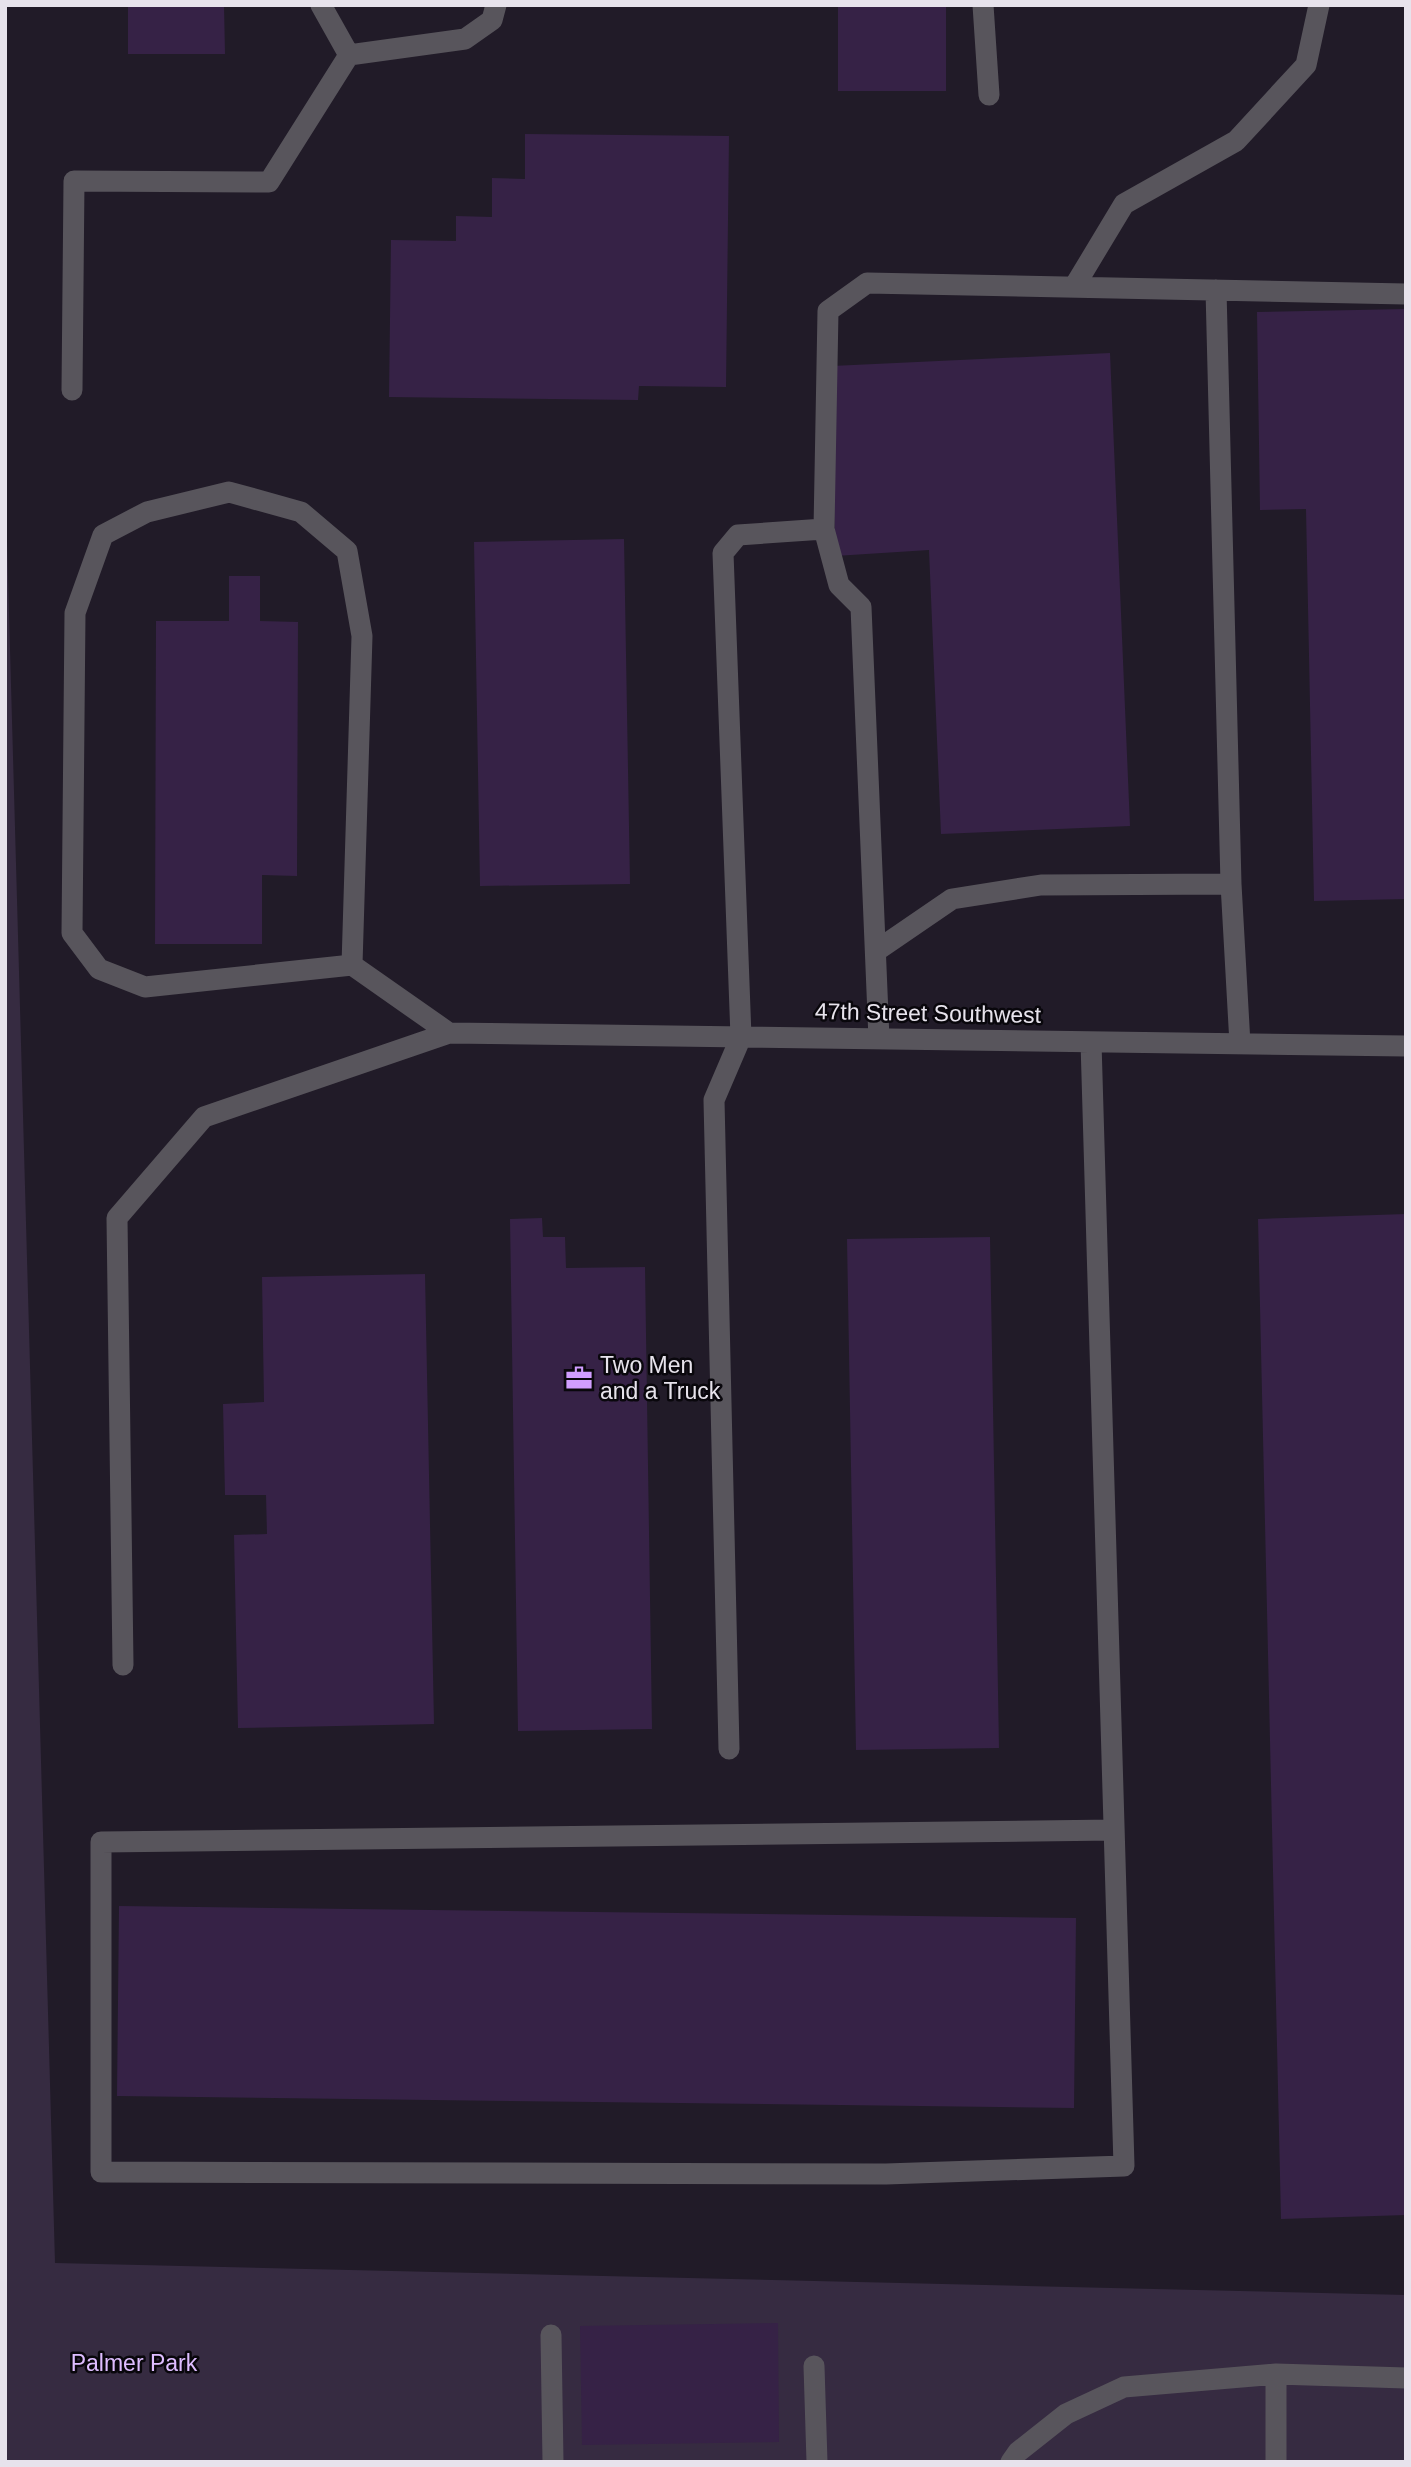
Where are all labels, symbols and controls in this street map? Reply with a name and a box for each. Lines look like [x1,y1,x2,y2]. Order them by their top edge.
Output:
street label: 47th Street Southwest [815,998,1042,1028]
place label: Two Men and a Truck [600,1352,721,1404]
office icon: Two Men and a Truck [564,1363,594,1393]
park label: Palmer Park [71,2350,198,2376]

